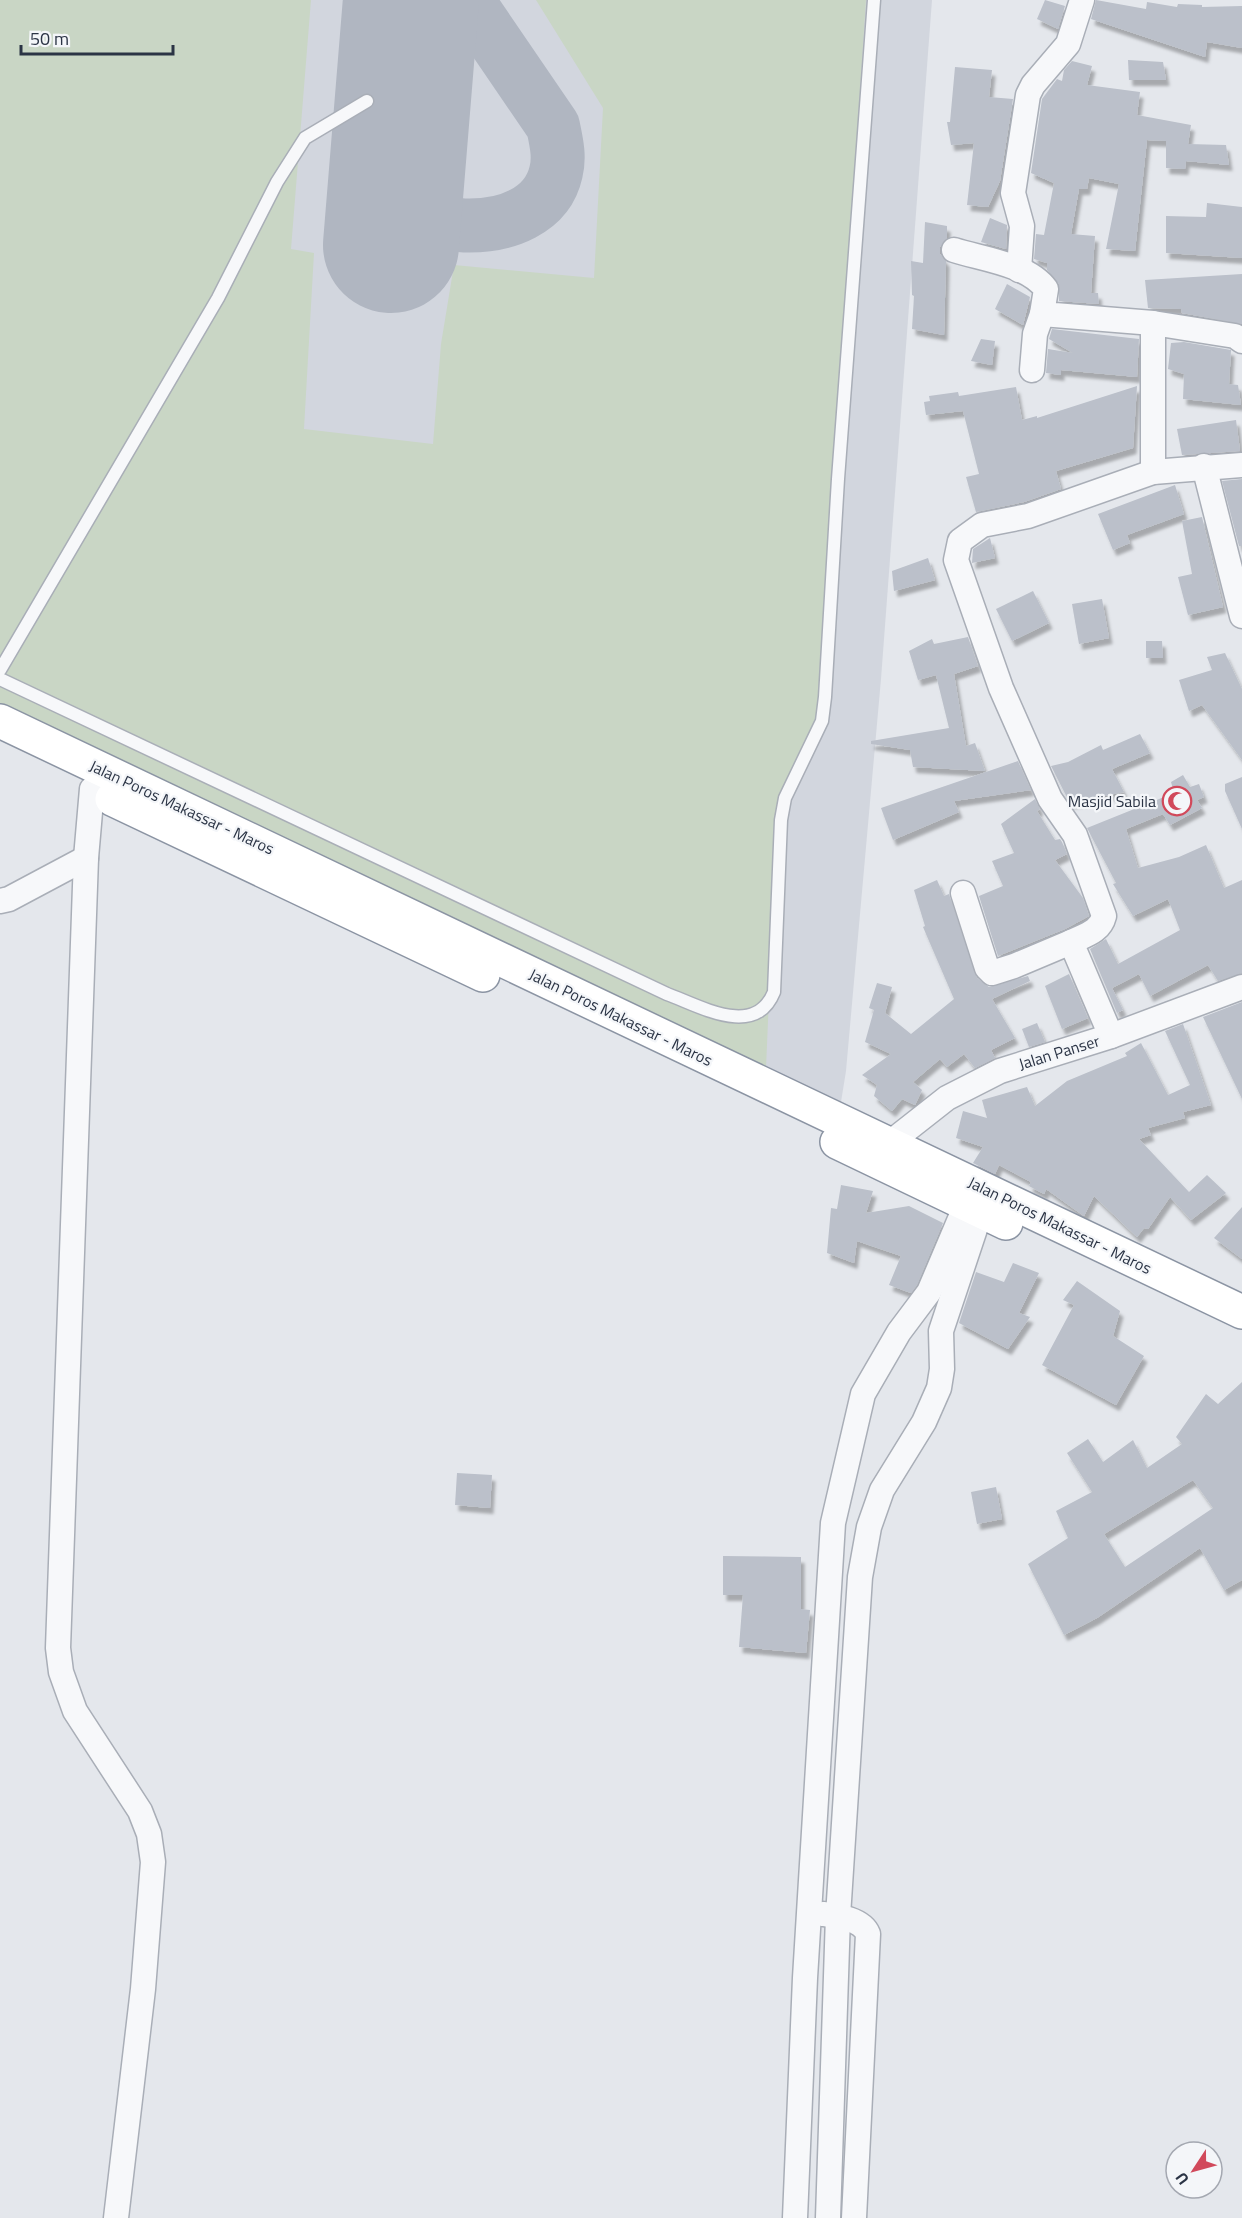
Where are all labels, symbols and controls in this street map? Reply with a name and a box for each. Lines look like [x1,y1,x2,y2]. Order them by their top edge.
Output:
scale bar [21,18,172,56]
text: 50 m [30,25,69,52]
street label: Jalan Poros Makassar - Maros [86,754,278,860]
mosque icon: Masjid Sabila [1161,785,1193,817]
place label: Masjid Sabila [1068,789,1156,813]
street label: Jalan Poros Makassar - Maros [525,962,717,1072]
street label: Jalan Panser [1016,1028,1103,1076]
street label: Jalan Poros Makassar - Maros [964,1170,1156,1280]
north arrow [1164,2140,1224,2200]
text: U [1169,2168,1195,2190]

